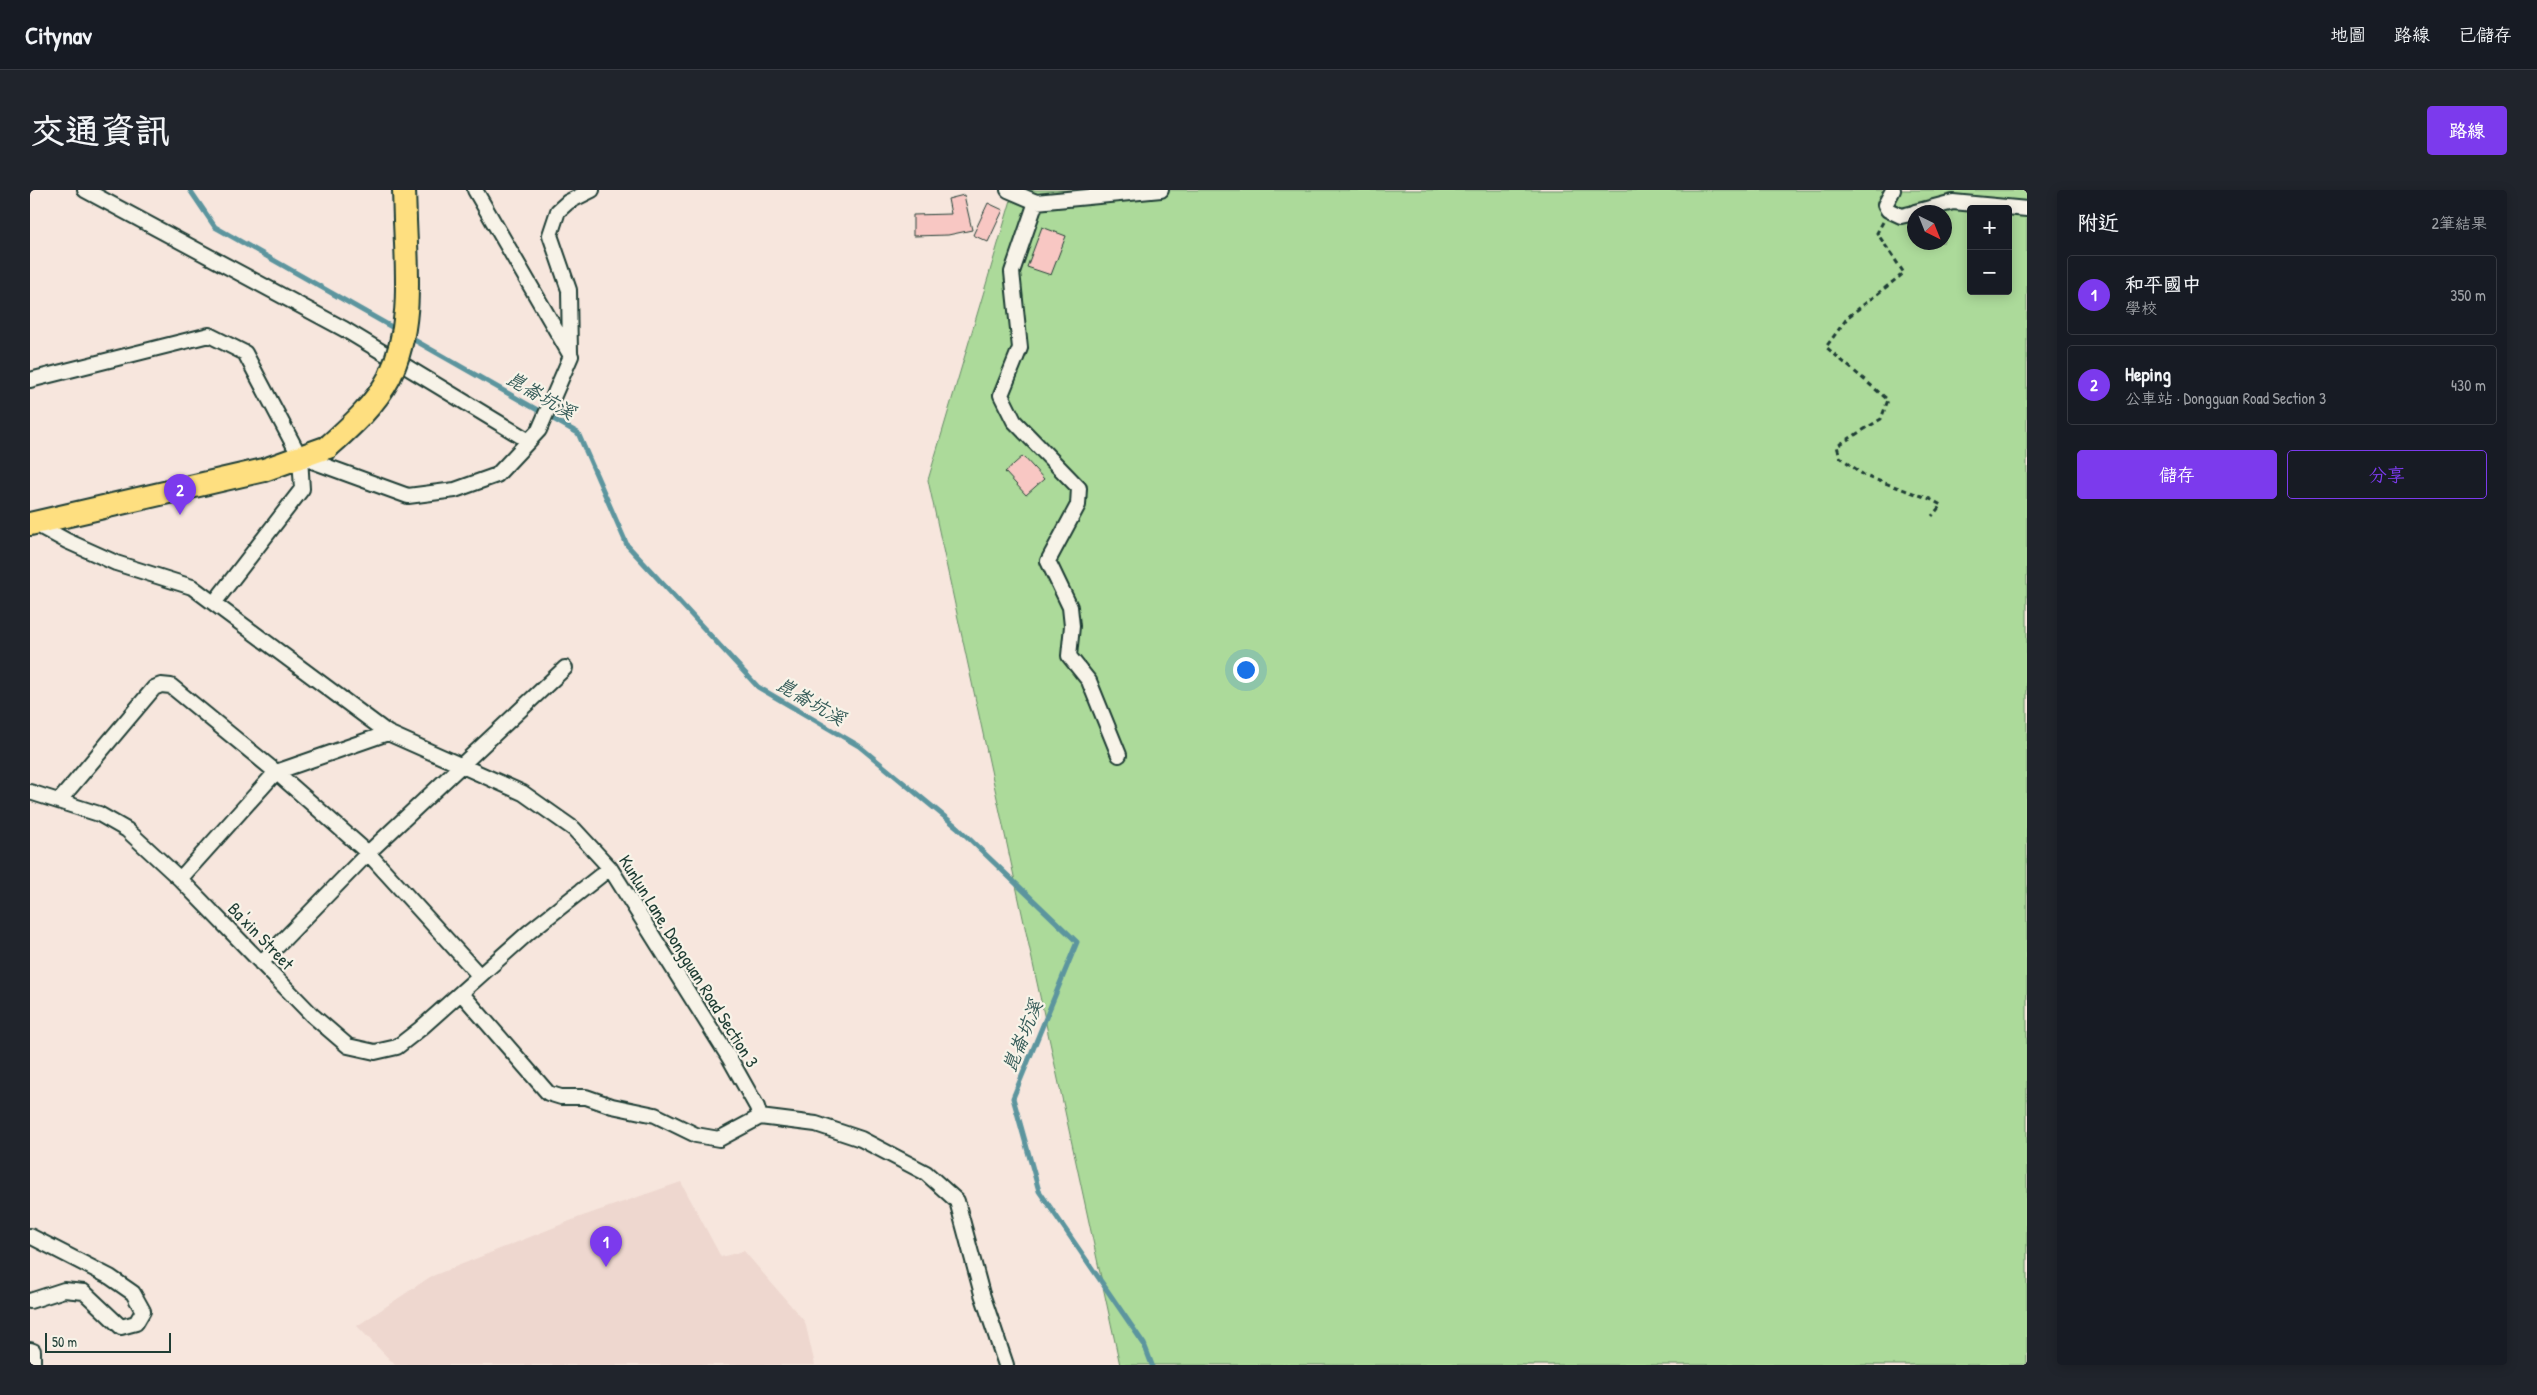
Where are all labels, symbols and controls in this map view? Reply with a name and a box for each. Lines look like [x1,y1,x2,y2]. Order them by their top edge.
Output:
text: Citynav [25,19,92,51]
text: 地圖 [2330,22,2366,47]
text: 路線 [2394,22,2430,47]
text: 已儲存 [2458,22,2512,47]
button: 路線 [2427,106,2507,155]
text: 交通資訊 [30,107,170,154]
north arrow [1907,205,1952,250]
map controls [1967,205,2012,295]
button: + [1967,205,2012,250]
text: 附近 [2077,208,2119,237]
text: 2筆結果 [2432,212,2487,234]
button: − [1967,250,2012,295]
text: 和平國中 [2125,271,2201,297]
text: 1 [2091,284,2097,306]
text: 350 m [2450,284,2486,306]
text: 學校 [2125,297,2157,319]
text: Heping [2125,361,2171,387]
water label: 崑崙坑溪 [502,365,581,426]
text: 2 [2090,374,2098,396]
text: 430 m [2451,374,2486,396]
text: 公車站 · Dongguan Road Section 3 [2125,387,2326,409]
button: 儲存 [2077,450,2277,499]
button: 分享 [2287,450,2487,499]
pin: 2 [164,474,196,515]
your location [1233,657,1259,683]
water label: 崑崙坑溪 [772,671,851,732]
street label: Kunlun Lane, Dongguan Road Section 3 [613,850,765,1072]
street label: Ba'xin Street [222,897,300,976]
water label: 崑崙坑溪 [996,995,1049,1076]
pin: 1 [590,1226,622,1267]
scale bar [45,1330,171,1353]
text: 50 m [52,1332,77,1351]

